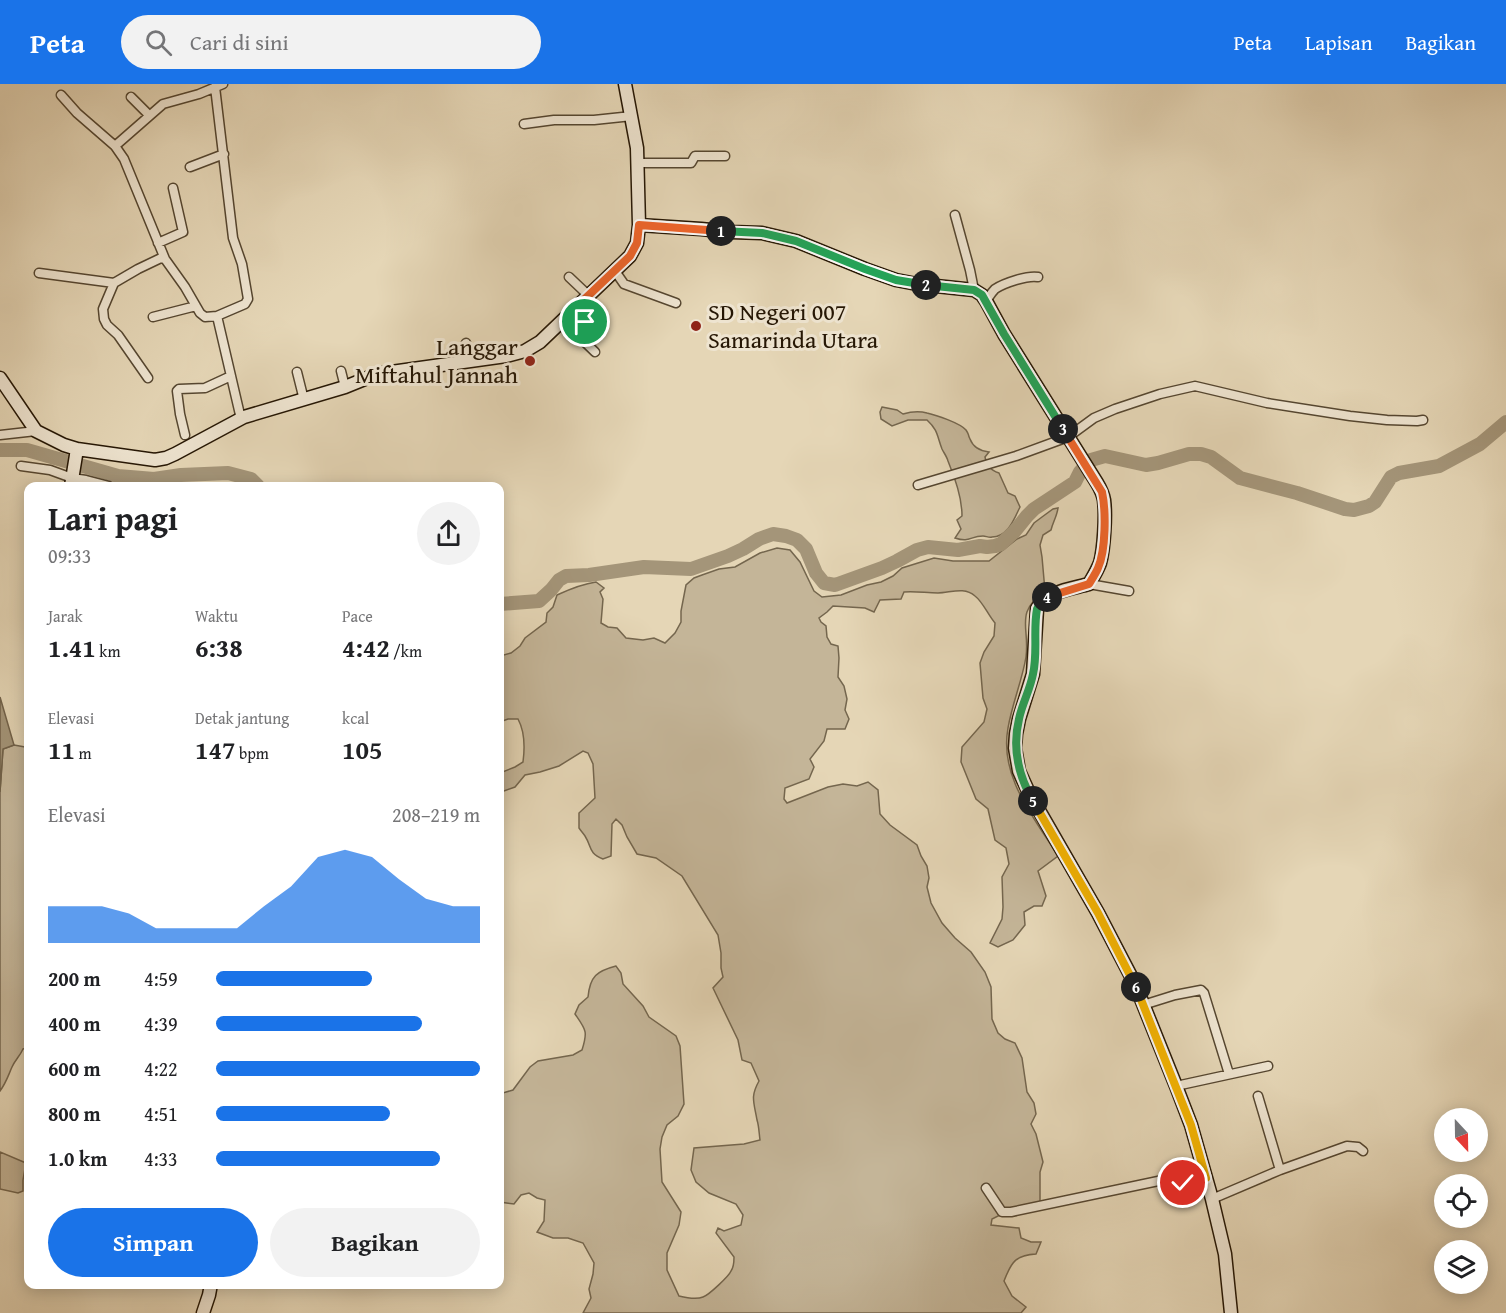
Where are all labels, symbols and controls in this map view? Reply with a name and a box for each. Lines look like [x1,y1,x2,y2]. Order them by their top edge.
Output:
search box [121,15,541,69]
text: Peta [30,22,85,63]
icon: search [142,26,175,59]
text: Cari di sini [190,26,289,58]
text: Peta [1234,27,1272,58]
text: Lapisan [1305,27,1372,58]
text: Bagikan [1405,27,1476,58]
pin: 1 [706,216,736,246]
text: 1 [717,219,725,243]
pin: 2 [911,270,941,300]
text: 2 [922,273,930,297]
place label: SD Negeri 007 Samarinda Utara [708,294,879,357]
pin [559,296,610,347]
icon: arrive [568,305,601,338]
marker: SD Negeri 007 Samarinda Utara [689,319,703,333]
place label: Langgar Miftahul Jannah [355,329,519,392]
marker: Langgar Miftahul Jannah [523,354,537,368]
pin: 3 [1048,414,1078,444]
text: 3 [1059,417,1067,441]
text: Lari pagi [48,494,178,542]
button: share [417,502,480,565]
text: 09:33 [48,541,91,570]
pin: 4 [1032,582,1062,612]
text: 4 [1043,585,1051,609]
text: Jarak [48,604,83,628]
text: Waktu [195,604,238,628]
text: Pace [342,604,373,628]
text: 1.41 [48,628,96,667]
text: 6:38 [195,628,243,667]
text: 4:42 [342,628,390,667]
text: km [96,639,120,663]
text: /km [390,639,422,663]
text: Elevasi [48,706,94,730]
text: Detak jantung [195,706,289,730]
text: kcal [342,706,369,730]
text: 11 [48,730,75,769]
text: 147 [195,730,235,769]
text: 105 [342,730,382,769]
text: m [75,741,92,765]
text: bpm [235,741,269,765]
pin: 5 [1018,786,1048,816]
text: 5 [1029,789,1037,813]
text: Elevasi [48,800,106,829]
text: 208–219 m [392,800,480,829]
text: 200 m [48,964,101,993]
text: 4:59 [144,964,178,993]
pin: 6 [1121,972,1151,1002]
text: 6 [1132,975,1140,999]
text: 400 m [48,1009,101,1038]
text: 4:39 [144,1009,178,1038]
text: 600 m [48,1054,101,1083]
text: 4:22 [144,1054,178,1083]
text: 800 m [48,1099,101,1128]
text: 4:51 [144,1099,178,1128]
north arrow [1434,1108,1488,1162]
map controls [1434,1108,1488,1294]
text: 1.0 km [48,1144,107,1173]
text: 4:33 [144,1144,178,1173]
pin [1157,1157,1208,1208]
icon: check [1166,1166,1199,1199]
button: locate [1434,1174,1488,1228]
button: Simpan [48,1208,258,1277]
button: Bagikan [270,1208,480,1277]
button: layers [1434,1240,1488,1294]

